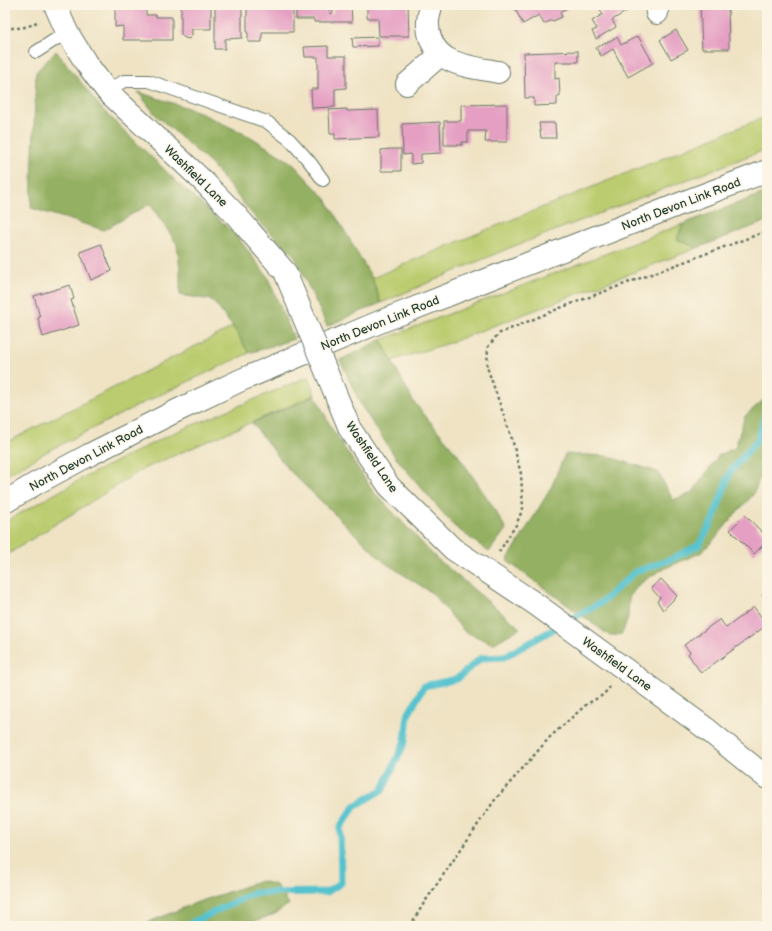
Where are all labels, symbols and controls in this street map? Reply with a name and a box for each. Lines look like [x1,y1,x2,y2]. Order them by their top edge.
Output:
street label: Washfield Lane [161,142,231,210]
street label: North Devon Link Road [619,175,743,234]
street label: North Devon Link Road [319,293,442,354]
street label: Washfield Lane [342,419,401,496]
street label: North Devon Link Road [27,422,146,495]
street label: Washfield Lane [579,634,654,695]

